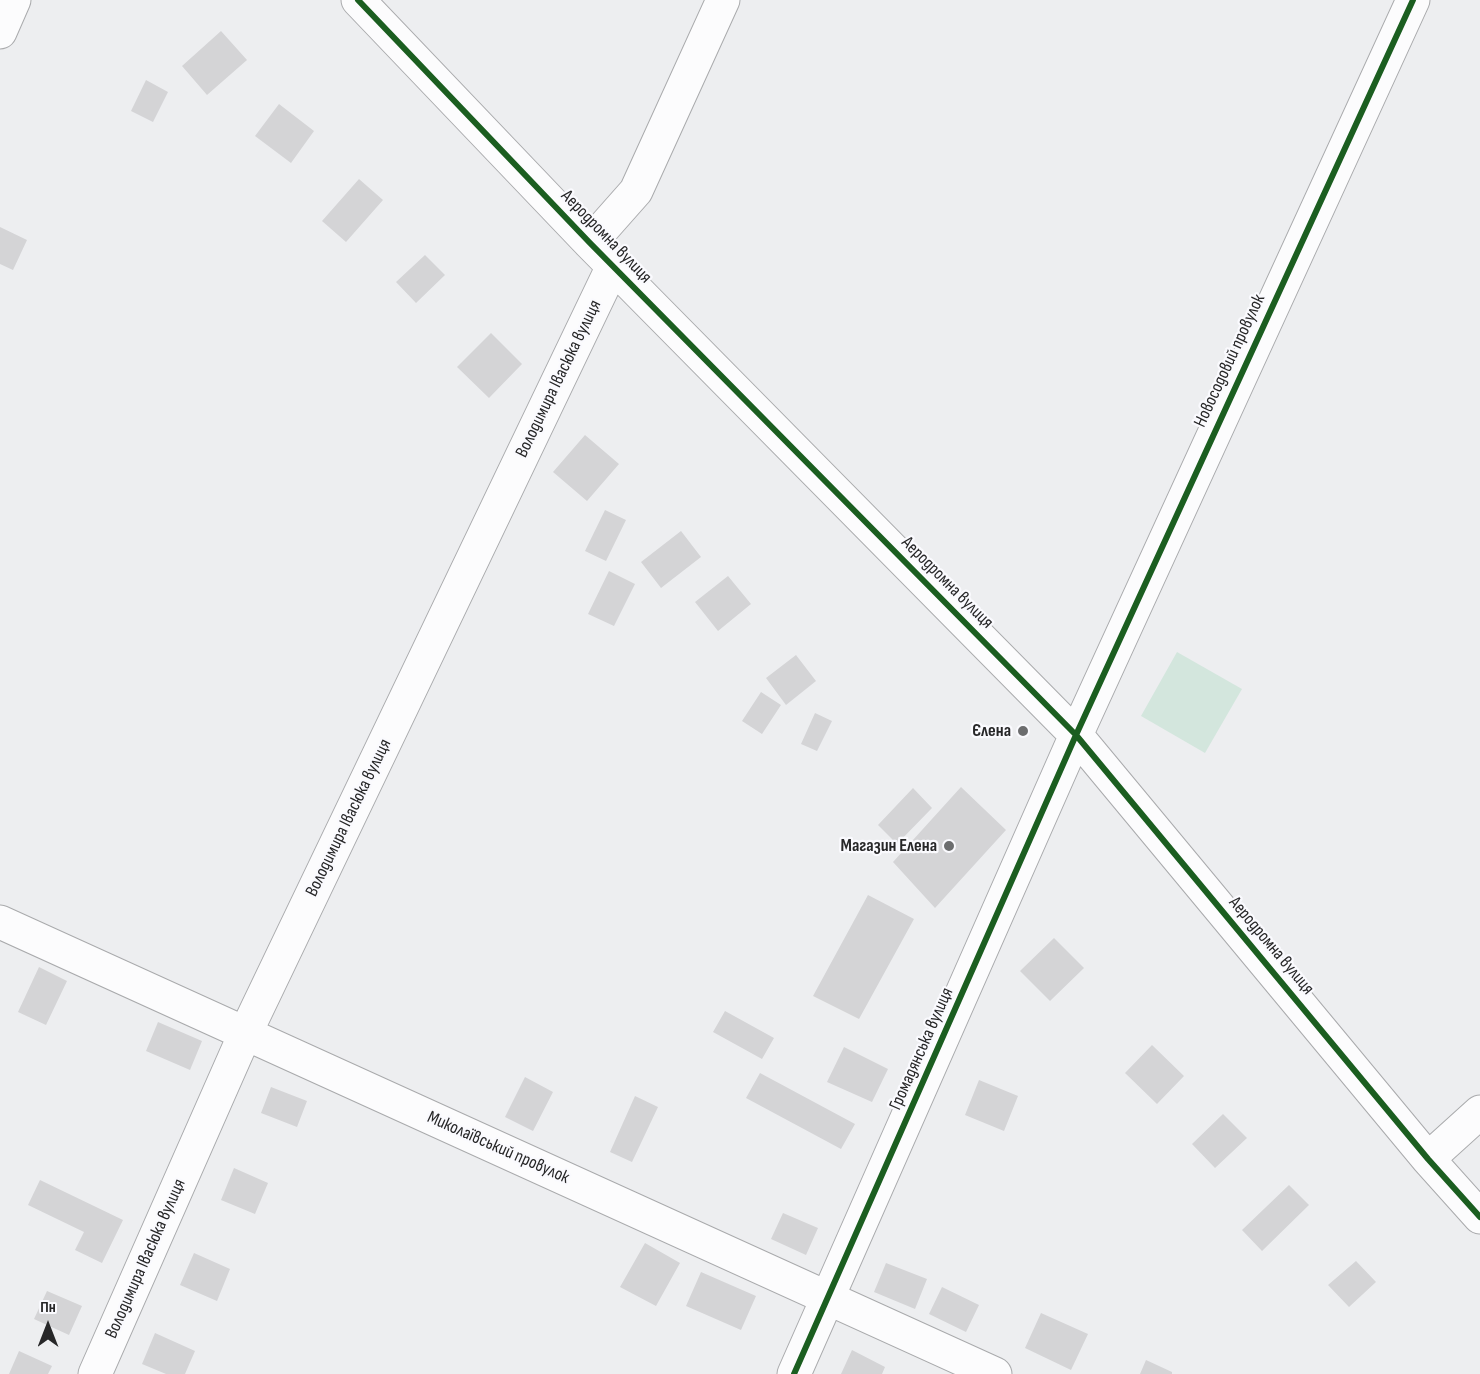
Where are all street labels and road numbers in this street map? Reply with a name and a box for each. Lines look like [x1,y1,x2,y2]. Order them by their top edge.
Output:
street label: Аеродромна вулиця [556,186,656,288]
street label: Новосодовий провулок [1190,291,1270,431]
street label: Володимира Івасюка вулиця [511,297,607,461]
street label: Аеродромна вулиця [896,532,998,634]
street label: Володимира Івасюка вулиця [301,736,397,900]
street label: Аеродромна вулиця [1224,893,1318,999]
street label: Громадянська вулиця [885,985,959,1113]
street label: Миколаївський провулок [424,1107,572,1189]
street label: Володимира Івасюка вулиця [101,1176,191,1342]

